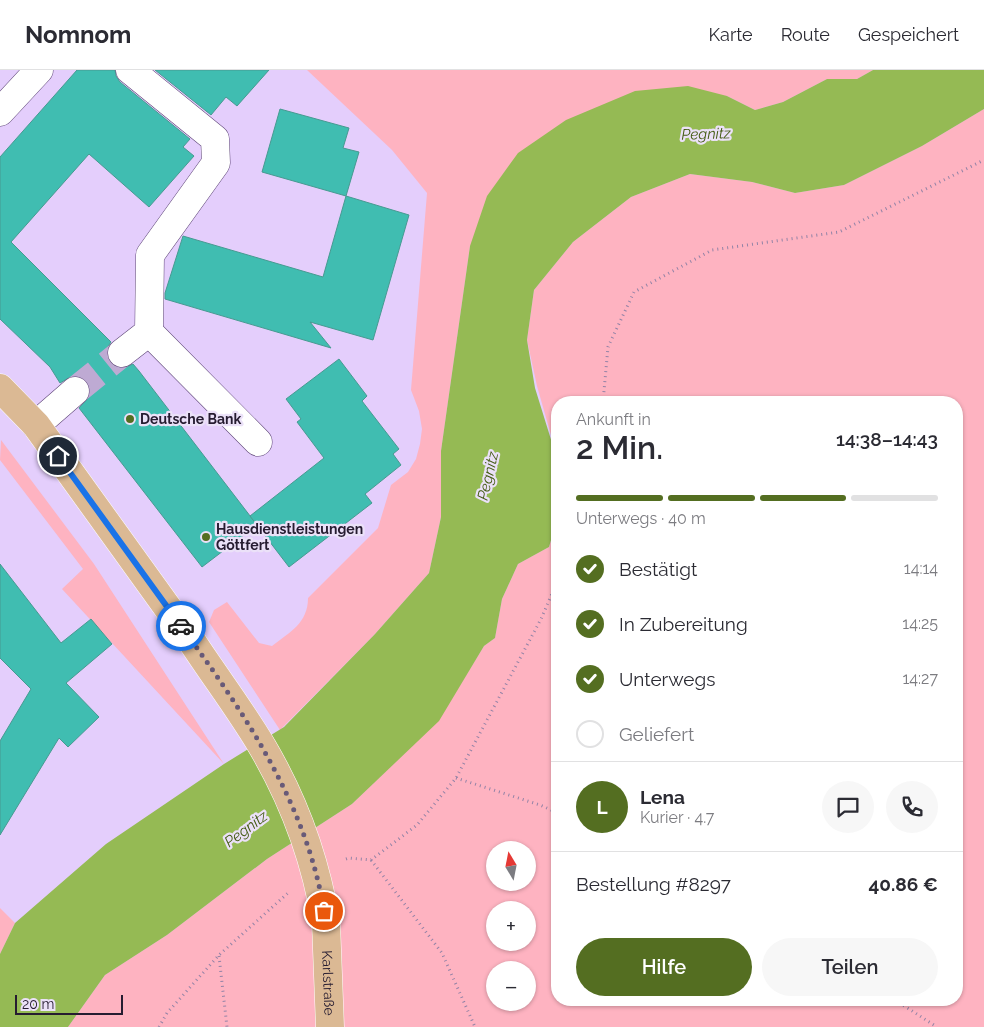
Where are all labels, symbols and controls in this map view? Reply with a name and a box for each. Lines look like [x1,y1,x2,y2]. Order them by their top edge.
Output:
text: Nomnom [25,20,131,49]
text: Karte [709,24,753,45]
text: Route [781,24,830,45]
text: Gespeichert [858,24,959,45]
water label: Pegnitz [681,124,732,144]
text: Ankunft in [576,410,651,429]
place label: Deutsche Bank [140,411,241,427]
marker: Deutsche Bank [124,413,136,425]
text: 14:38–14:43 [836,428,938,450]
text: 2 Min. [576,429,663,466]
pin [37,435,79,477]
icon: home [44,442,72,470]
water label: Pegnitz [474,449,503,502]
text: Unterwegs · 40 m [576,509,706,528]
place label: Hausdienstleistungen Göttfert [216,521,363,553]
marker: Hausdienstleistungen Göttfert [200,531,212,543]
icon: check [576,555,604,583]
text: Bestätigt [619,558,697,580]
text: 14:14 [904,559,938,578]
courier [156,601,206,651]
icon: check [576,610,604,638]
icon: car [167,612,195,640]
text: In Zubereitung [619,613,748,635]
text: 14:25 [902,614,938,633]
icon: check [576,665,604,693]
text: Unterwegs [619,668,715,690]
text: 14:27 [903,669,938,688]
text: Geliefert [619,723,694,745]
button: chat [822,781,874,833]
button: phone [886,781,938,833]
text: Lena [640,786,685,808]
text: L [596,796,608,818]
water label: Pegnitz [221,806,272,851]
text: Kurier · 4.7 [640,808,714,827]
north arrow [486,841,536,891]
map controls [486,841,536,1011]
text: Bestellung #8297 [576,873,731,895]
text: 40.86 € [868,873,938,895]
pin [303,890,345,932]
icon: bag [310,897,338,925]
button: + [486,901,536,951]
button: Hilfe [576,938,752,996]
button: Teilen [762,938,938,996]
street label: Karlstraße [319,950,338,1016]
button: − [486,961,536,1011]
scale bar [15,992,122,1015]
text: 20 m [22,996,54,1012]

